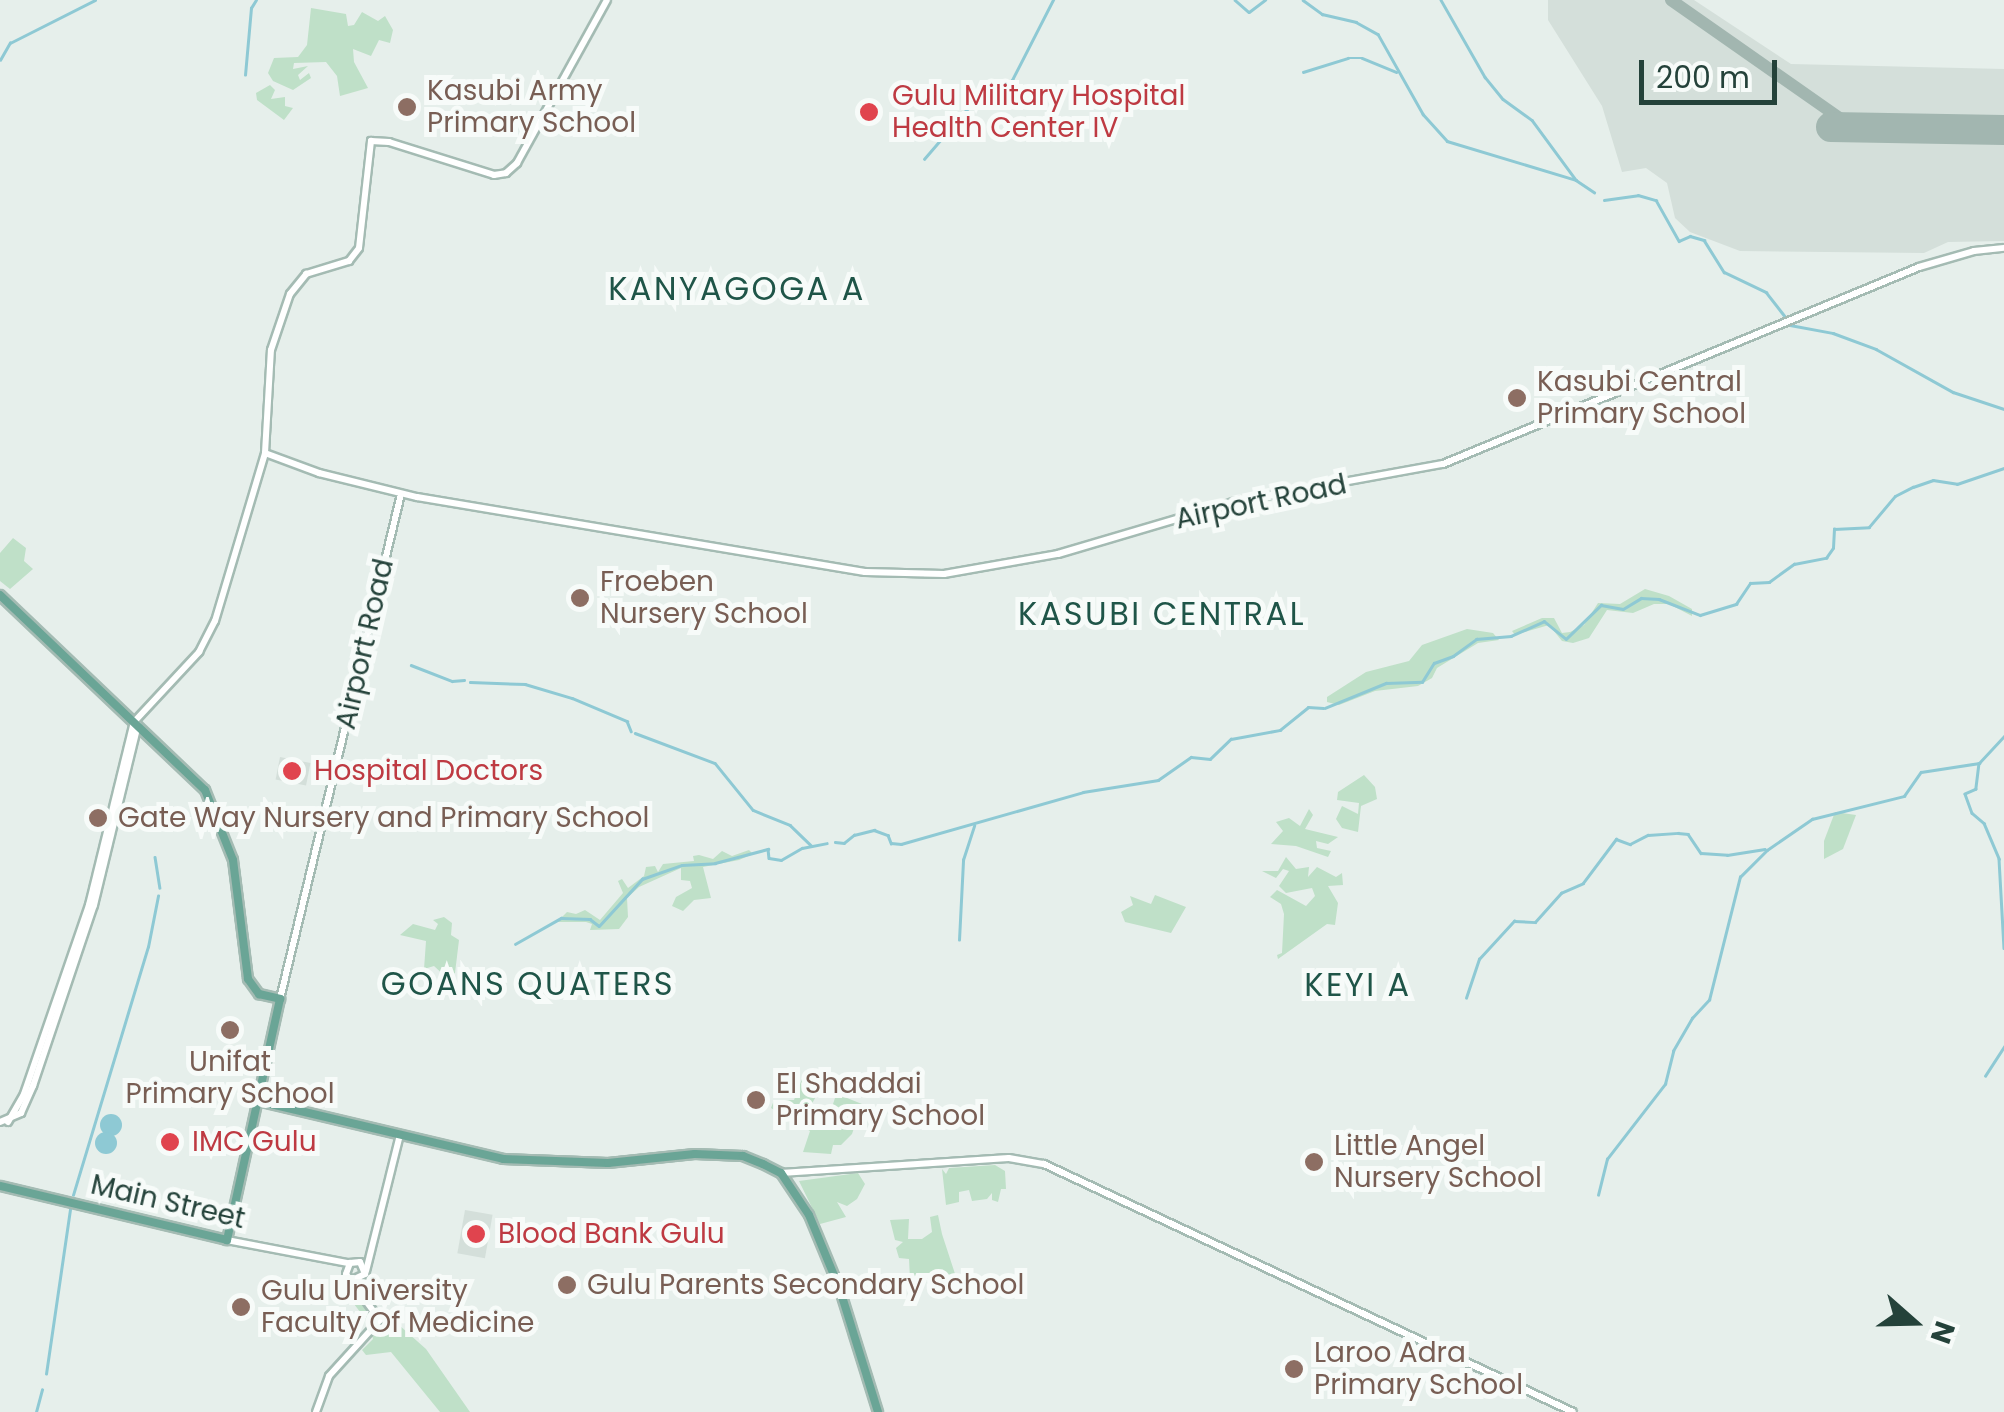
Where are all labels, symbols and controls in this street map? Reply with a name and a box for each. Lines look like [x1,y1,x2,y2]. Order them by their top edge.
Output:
scale bar [1644,40,1782,102]
text: 200 m [1656,56,1750,99]
place label: Kasubi Army Primary School [427,74,636,140]
place label: Gulu Military Hospital Health Center IV [892,79,1185,145]
marker: Kasubi Army Primary School [396,96,418,118]
marker: Gulu Military Hospital Health Center IV [856,99,882,125]
district label: KANYAGOGA A [608,270,866,308]
place label: Kasubi Central Primary School [1537,365,1746,431]
marker: Kasubi Central Primary School [1506,387,1528,409]
street label: Airport Road [1172,467,1350,537]
street label: Airport Road [329,555,401,733]
place label: Froeben Nursery School [600,565,808,631]
marker: Froeben Nursery School [569,587,591,609]
district label: KASUBI CENTRAL [1018,595,1306,633]
place label: Hospital Doctors [314,754,543,788]
marker: Hospital Doctors [279,758,305,784]
place label: Gate Way Nursery and Primary School [118,801,649,835]
marker: Gate Way Nursery and Primary School [87,807,109,829]
district label: GOANS QUATERS [381,965,675,1003]
district label: KEYI A [1304,966,1412,1004]
marker: Unifat Primary School [219,1019,241,1041]
place label: Unifat Primary School [125,1045,335,1111]
place label: El Shaddai Primary School [776,1067,985,1133]
marker: El Shaddai Primary School [745,1089,767,1111]
place label: IMC Gulu [192,1125,317,1159]
marker: IMC Gulu [157,1129,183,1155]
place label: Little Angel Nursery School [1334,1129,1542,1195]
marker: Little Angel Nursery School [1303,1151,1325,1173]
street label: Main Street [88,1168,248,1236]
place label: Blood Bank Gulu [498,1217,725,1251]
marker: Blood Bank Gulu [463,1221,489,1247]
place label: Gulu Parents Secondary School [587,1268,1024,1302]
north arrow [1864,1272,1964,1372]
place label: Gulu University Faculty Of Medicine [261,1274,534,1340]
marker: Gulu Parents Secondary School [556,1274,578,1296]
marker: Gulu University Faculty Of Medicine [230,1296,252,1318]
text: N [1921,1316,1965,1349]
place label: Laroo Adra Primary School [1314,1336,1523,1402]
marker: Laroo Adra Primary School [1283,1358,1305,1380]

